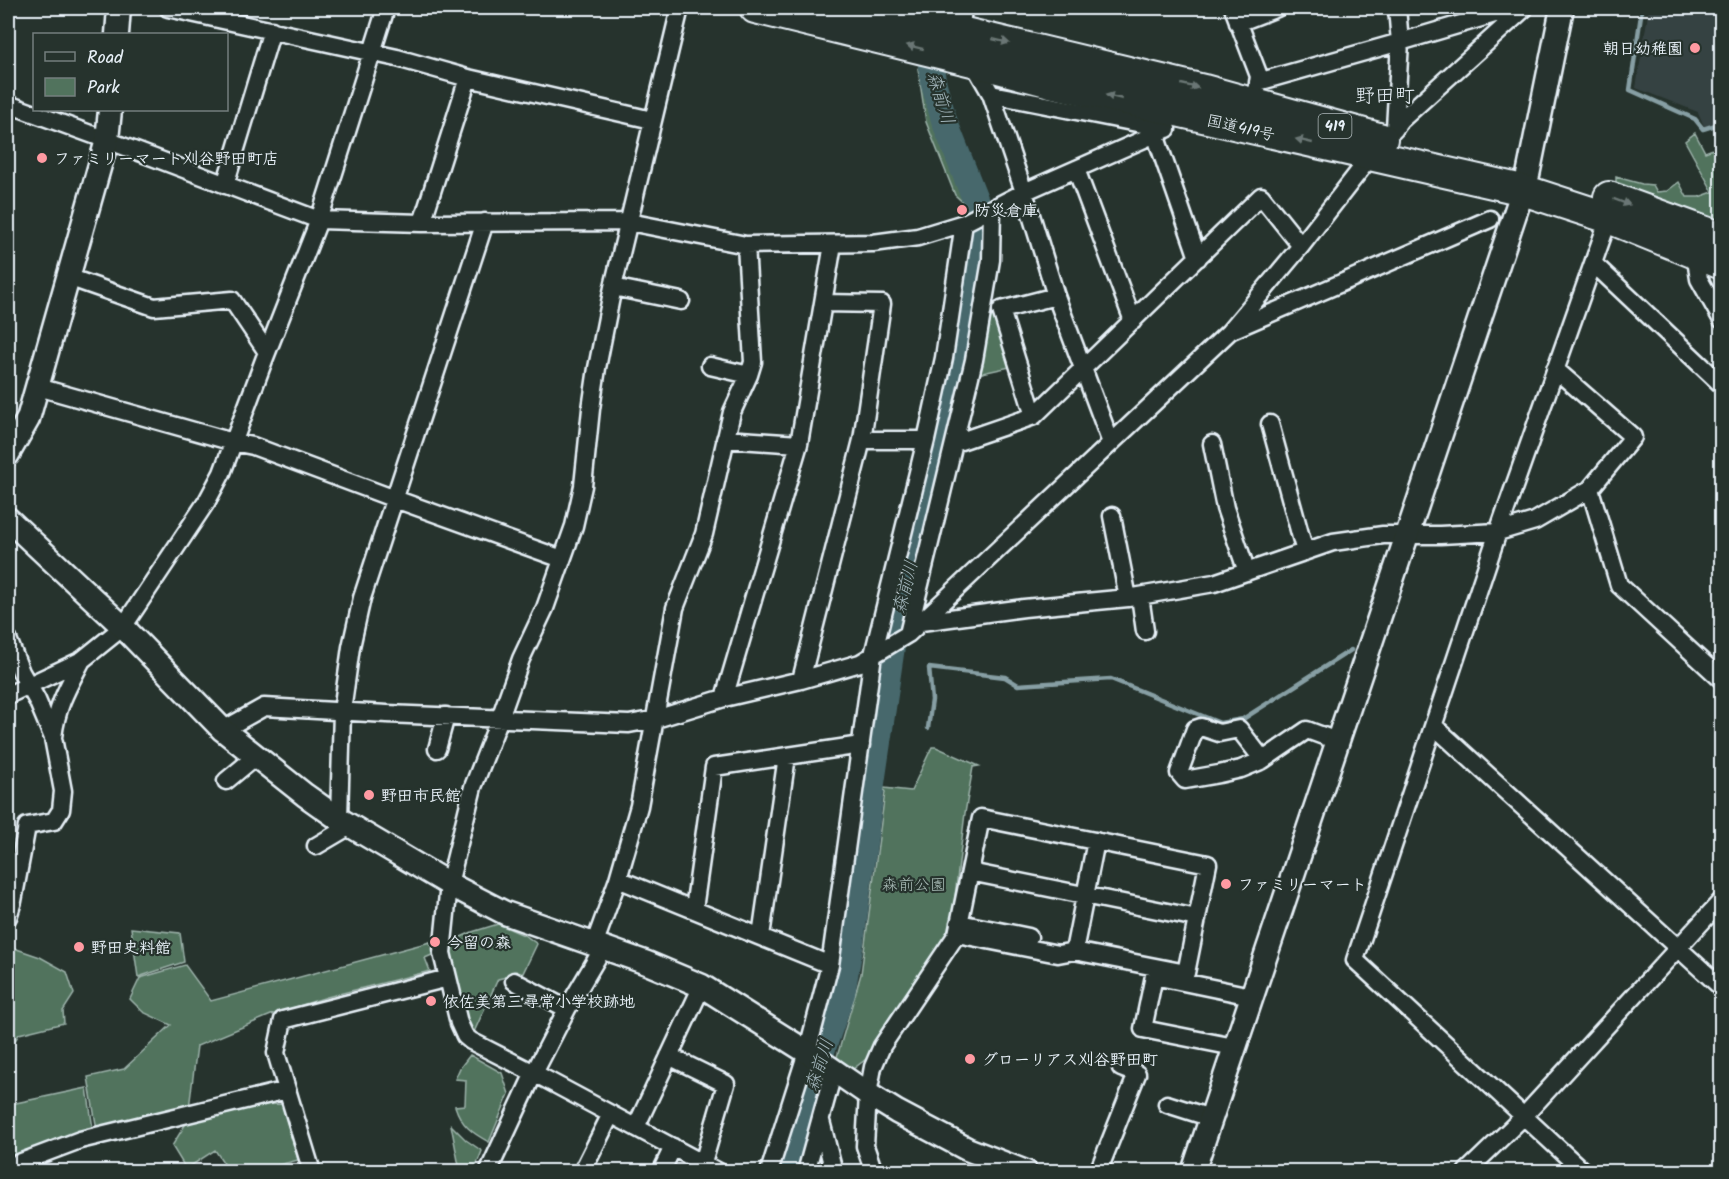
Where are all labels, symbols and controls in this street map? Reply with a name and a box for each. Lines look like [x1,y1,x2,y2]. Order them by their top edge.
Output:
legend [33,33,228,111]
one-way arrow [991,37,1010,47]
place label: 朝日幼稚園 [1603,37,1683,62]
marker: 朝日幼稚園 [1688,41,1702,55]
one-way arrow [906,42,924,52]
text: Road [87,44,124,73]
water label: 森前川 [918,68,961,128]
text: Park [87,74,120,103]
district label: 野田町 [1355,81,1415,113]
one-way arrow [1181,82,1199,92]
one-way arrow [1105,92,1123,102]
street label: 国道419号 [1204,108,1277,148]
road number: 419 [1318,114,1352,138]
one-way arrow [1295,136,1313,146]
place label: ファミリーマート刈谷野田町店 [54,147,279,172]
marker: ファミリーマート刈谷野田町店 [35,151,49,165]
one-way arrow [1613,197,1631,207]
place label: 防災倉庫 [974,199,1038,224]
marker: 防災倉庫 [955,203,969,217]
water label: 森前川 [886,558,927,617]
place label: 野田市民館 [381,784,461,809]
marker: 野田市民館 [362,788,376,802]
park label: 森前公園 [882,873,946,898]
place label: ファミリーマート [1238,873,1367,898]
marker: ファミリーマート [1219,877,1233,891]
place label: 今留の森 [447,931,511,956]
marker: 今留の森 [428,935,442,949]
place label: 野田史料館 [91,936,171,961]
marker: 野田史料館 [72,940,86,954]
place label: 依佐美第三尋常小学校跡地 [443,990,635,1015]
marker: 依佐美第三尋常小学校跡地 [424,994,438,1008]
water label: 森前川 [798,1035,843,1096]
place label: グローリアス刈谷野田町 [982,1048,1158,1073]
marker: グローリアス刈谷野田町 [963,1052,977,1066]

